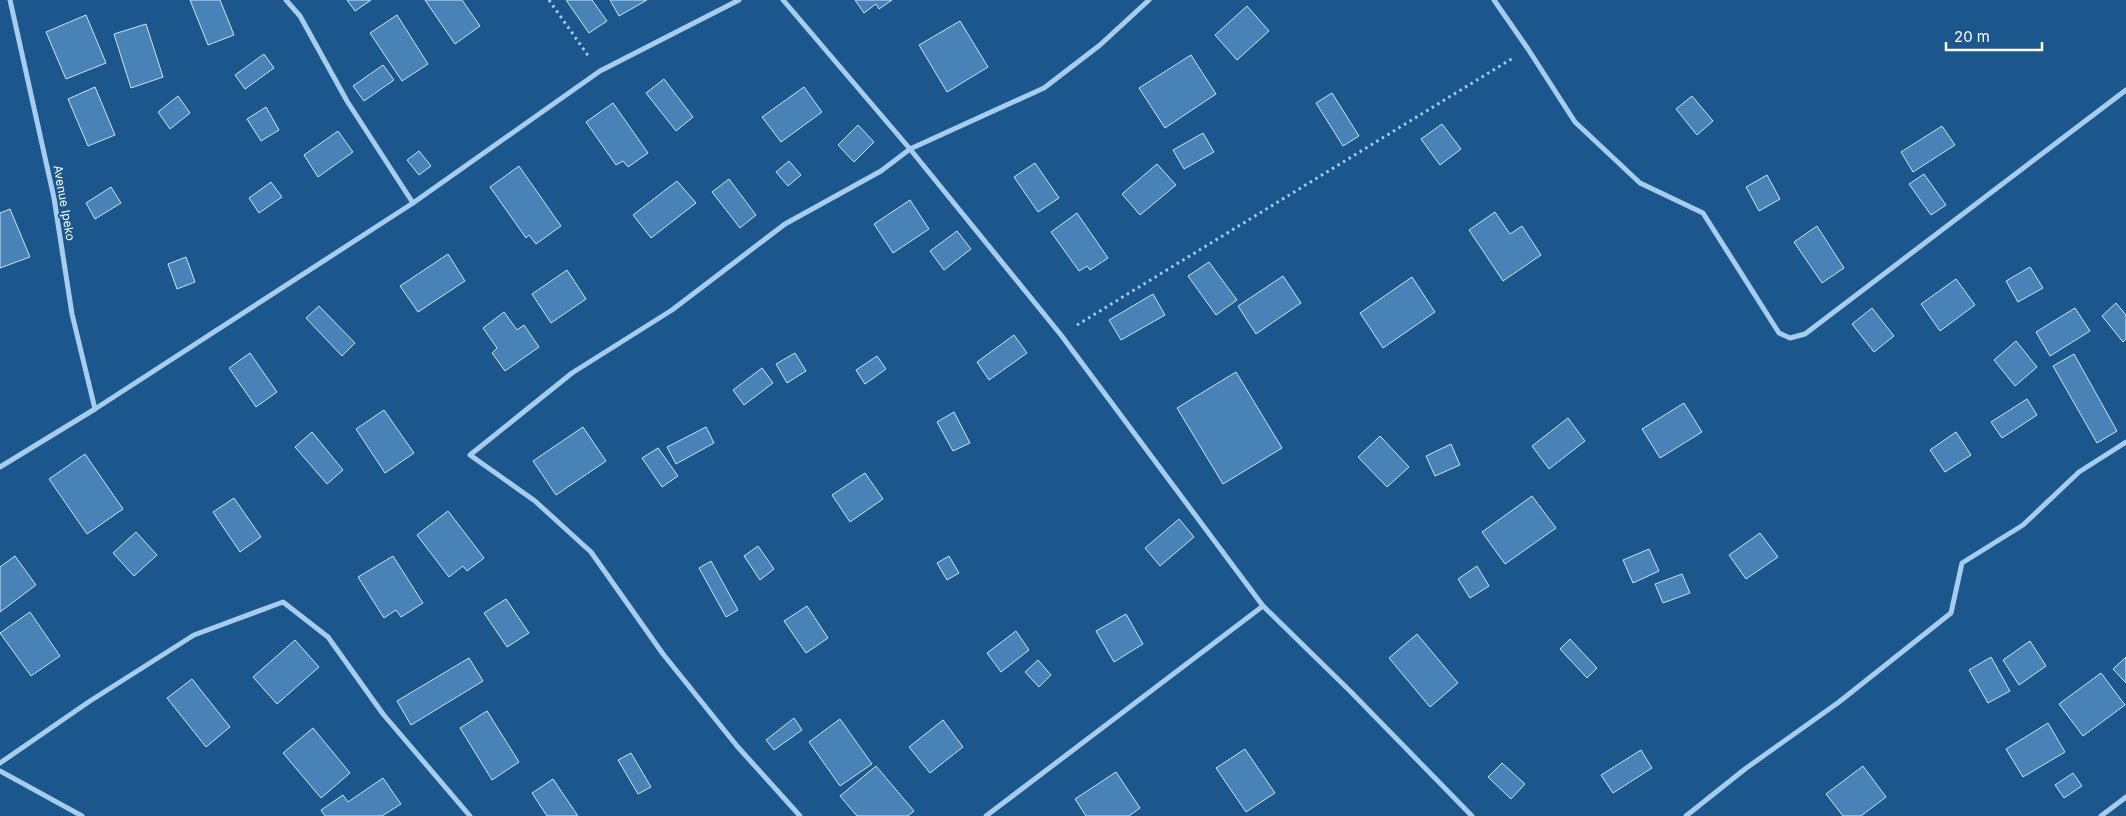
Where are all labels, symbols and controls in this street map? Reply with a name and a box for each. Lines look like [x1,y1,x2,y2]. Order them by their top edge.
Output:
scale bar [1946,20,2042,52]
text: 20 m [1954,27,1990,46]
street label: Avenue Ipeko [50,164,79,242]

